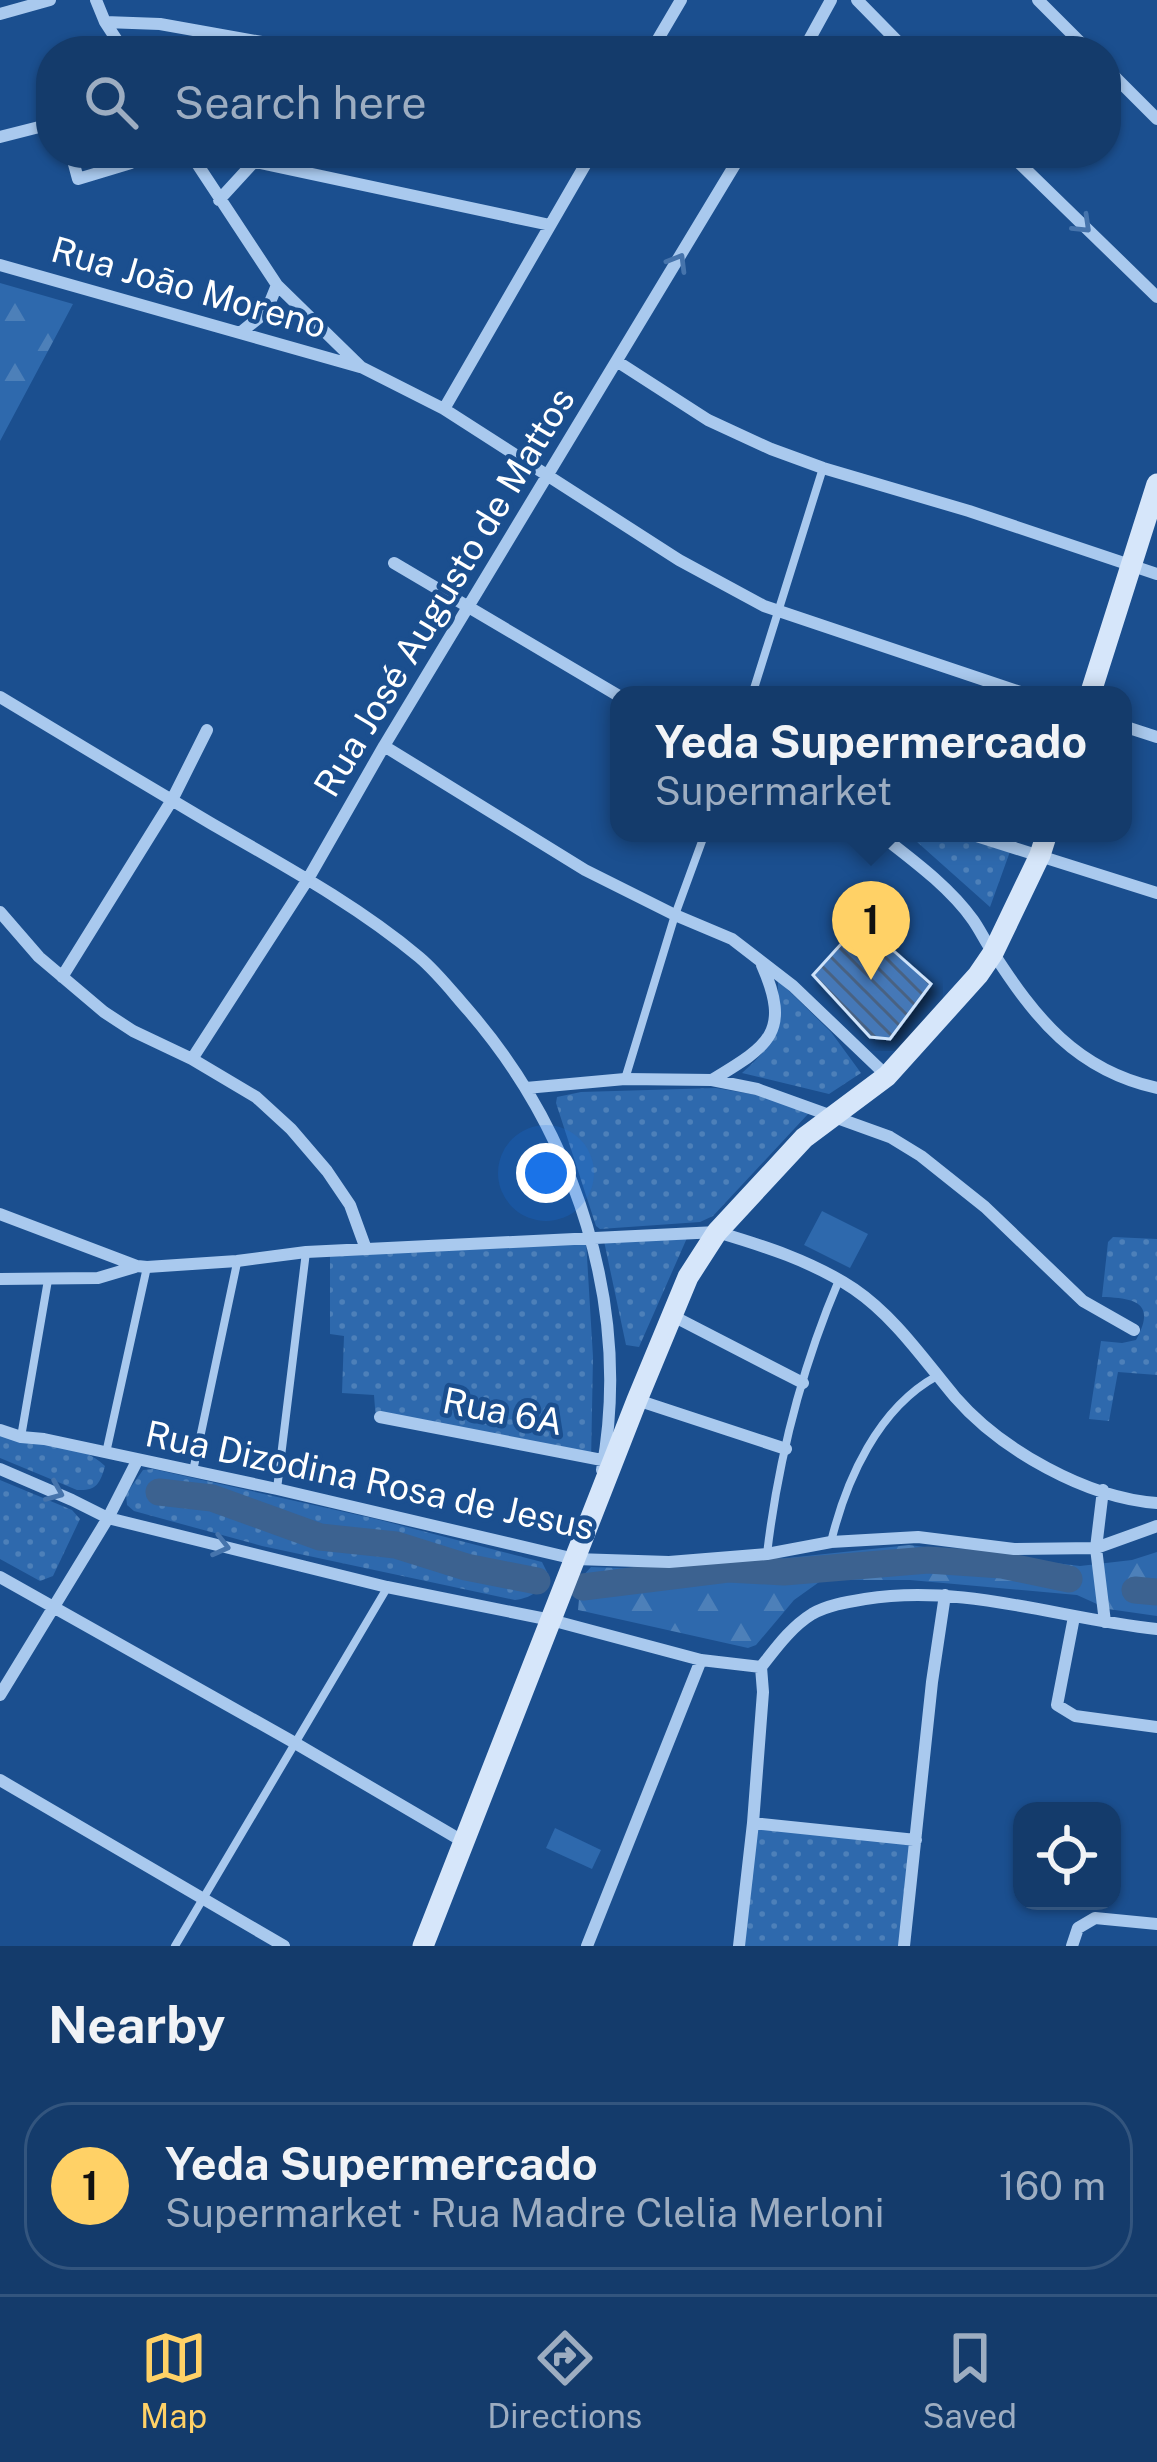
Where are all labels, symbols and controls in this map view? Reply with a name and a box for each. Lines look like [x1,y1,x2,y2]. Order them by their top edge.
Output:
search box [36,36,1121,168]
icon: search [78,69,144,135]
text: Search here [174,76,427,129]
one-way arrow [1069,211,1091,233]
street label: Rua João Moreno [47,228,331,346]
one-way arrow [663,253,686,275]
street label: Rua José Augusto de Mattos [305,380,583,804]
popup [610,686,1132,842]
text: Yeda Supermercado [655,715,1087,768]
text: Supermarket [655,768,892,814]
pin: 1 [832,881,910,980]
your location [516,1143,576,1203]
street label: Rua 6A [439,1379,567,1443]
street label: Rua Dizodina Rosa de Jesus [142,1412,598,1548]
one-way arrow [42,1478,64,1502]
one-way arrow [211,1532,231,1557]
map controls [1013,1802,1121,1910]
button: locate [1013,1802,1121,1910]
text: Nearby [48,1995,225,2054]
text: Yeda Supermercado [165,2137,598,2190]
text: 1 [82,2163,98,2209]
text: 160 m [999,2163,1106,2209]
text: Supermarket · Rua Madre Clelia Merloni [165,2190,884,2236]
tab: Map [140,2325,207,2435]
tab: Directions [487,2325,642,2435]
tab: Saved [923,2325,1017,2435]

